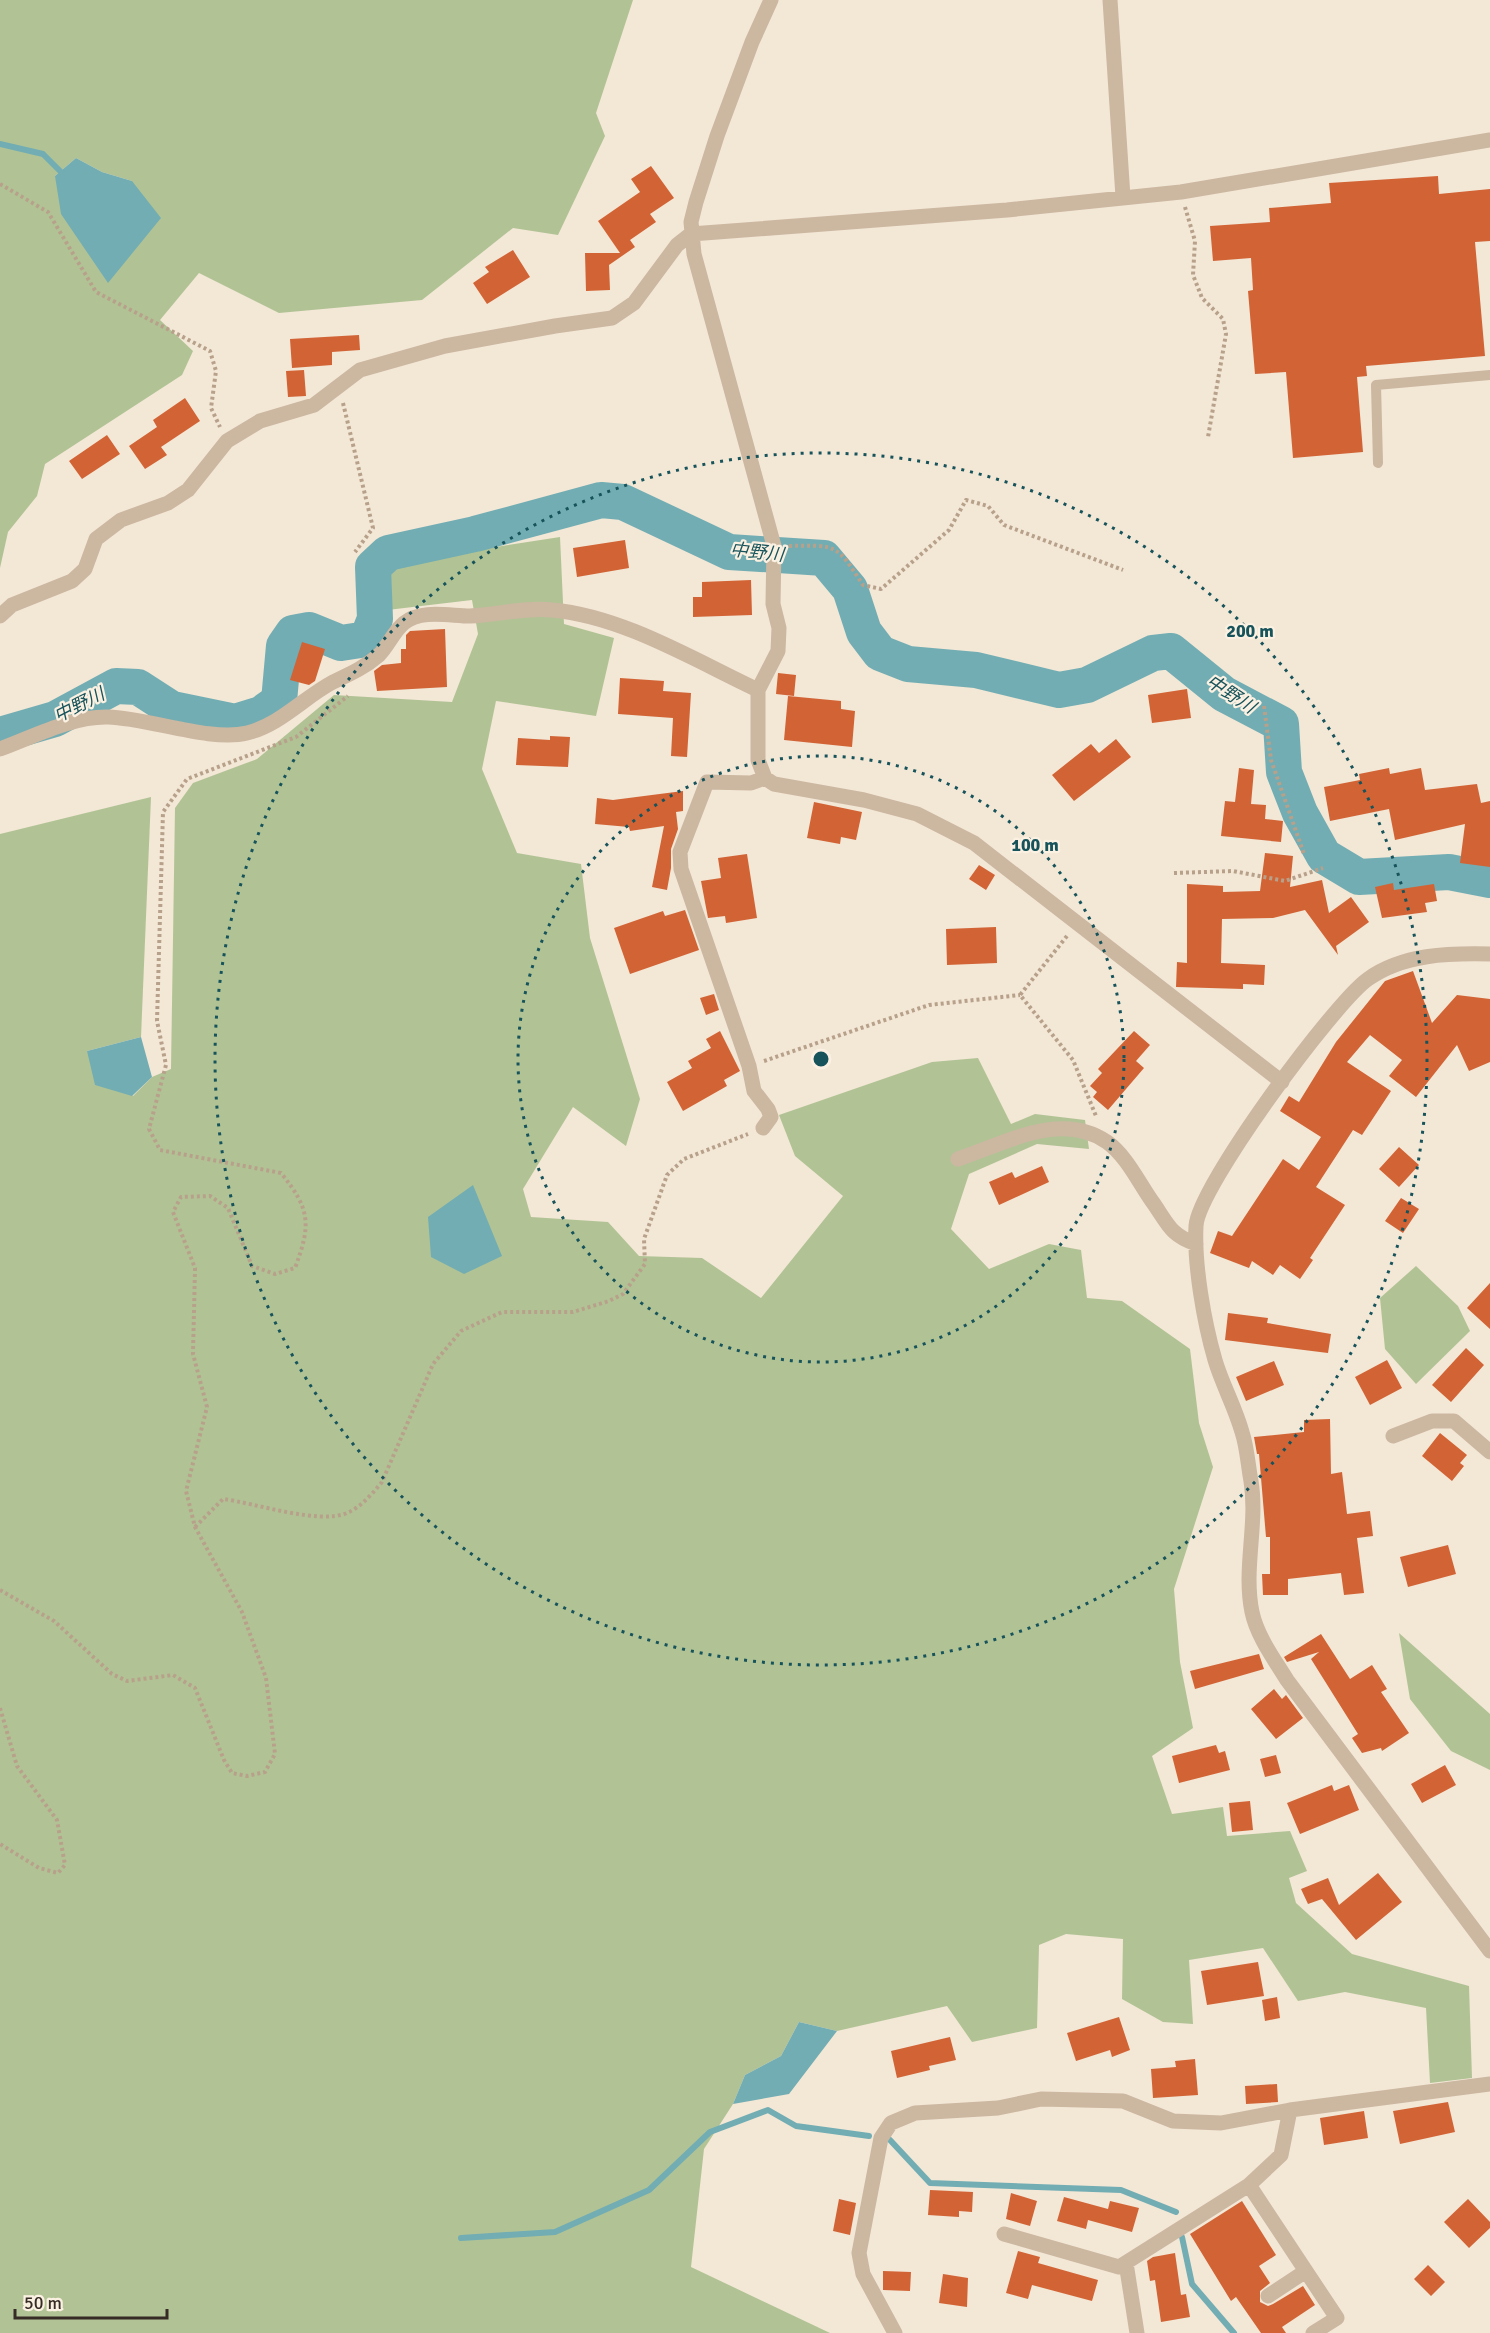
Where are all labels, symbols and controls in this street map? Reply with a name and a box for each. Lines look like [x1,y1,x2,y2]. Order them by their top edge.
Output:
water label: 中野川 [729,538,787,566]
text: 200 m [1226,620,1274,642]
water label: 中野川 [1202,670,1261,719]
water label: 中野川 [50,682,110,727]
text: 100 m [1011,834,1059,856]
centre of rings [811,1049,831,1069]
scale bar [15,2282,166,2320]
text: 50 m [24,2292,62,2314]

